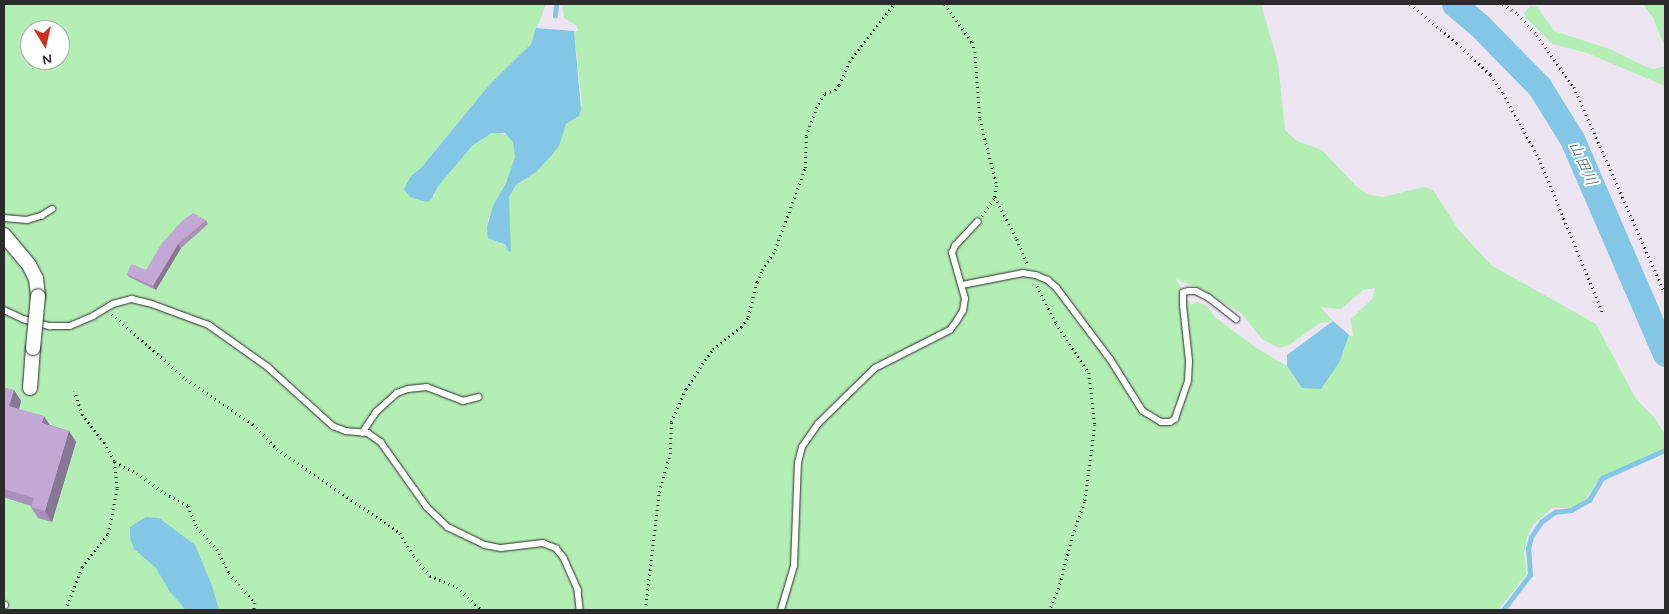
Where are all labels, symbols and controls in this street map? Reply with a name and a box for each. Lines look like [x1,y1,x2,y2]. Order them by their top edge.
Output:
north arrow [20,20,70,70]
text: N [41,49,53,68]
water label: 山田川 [1563,138,1601,190]

